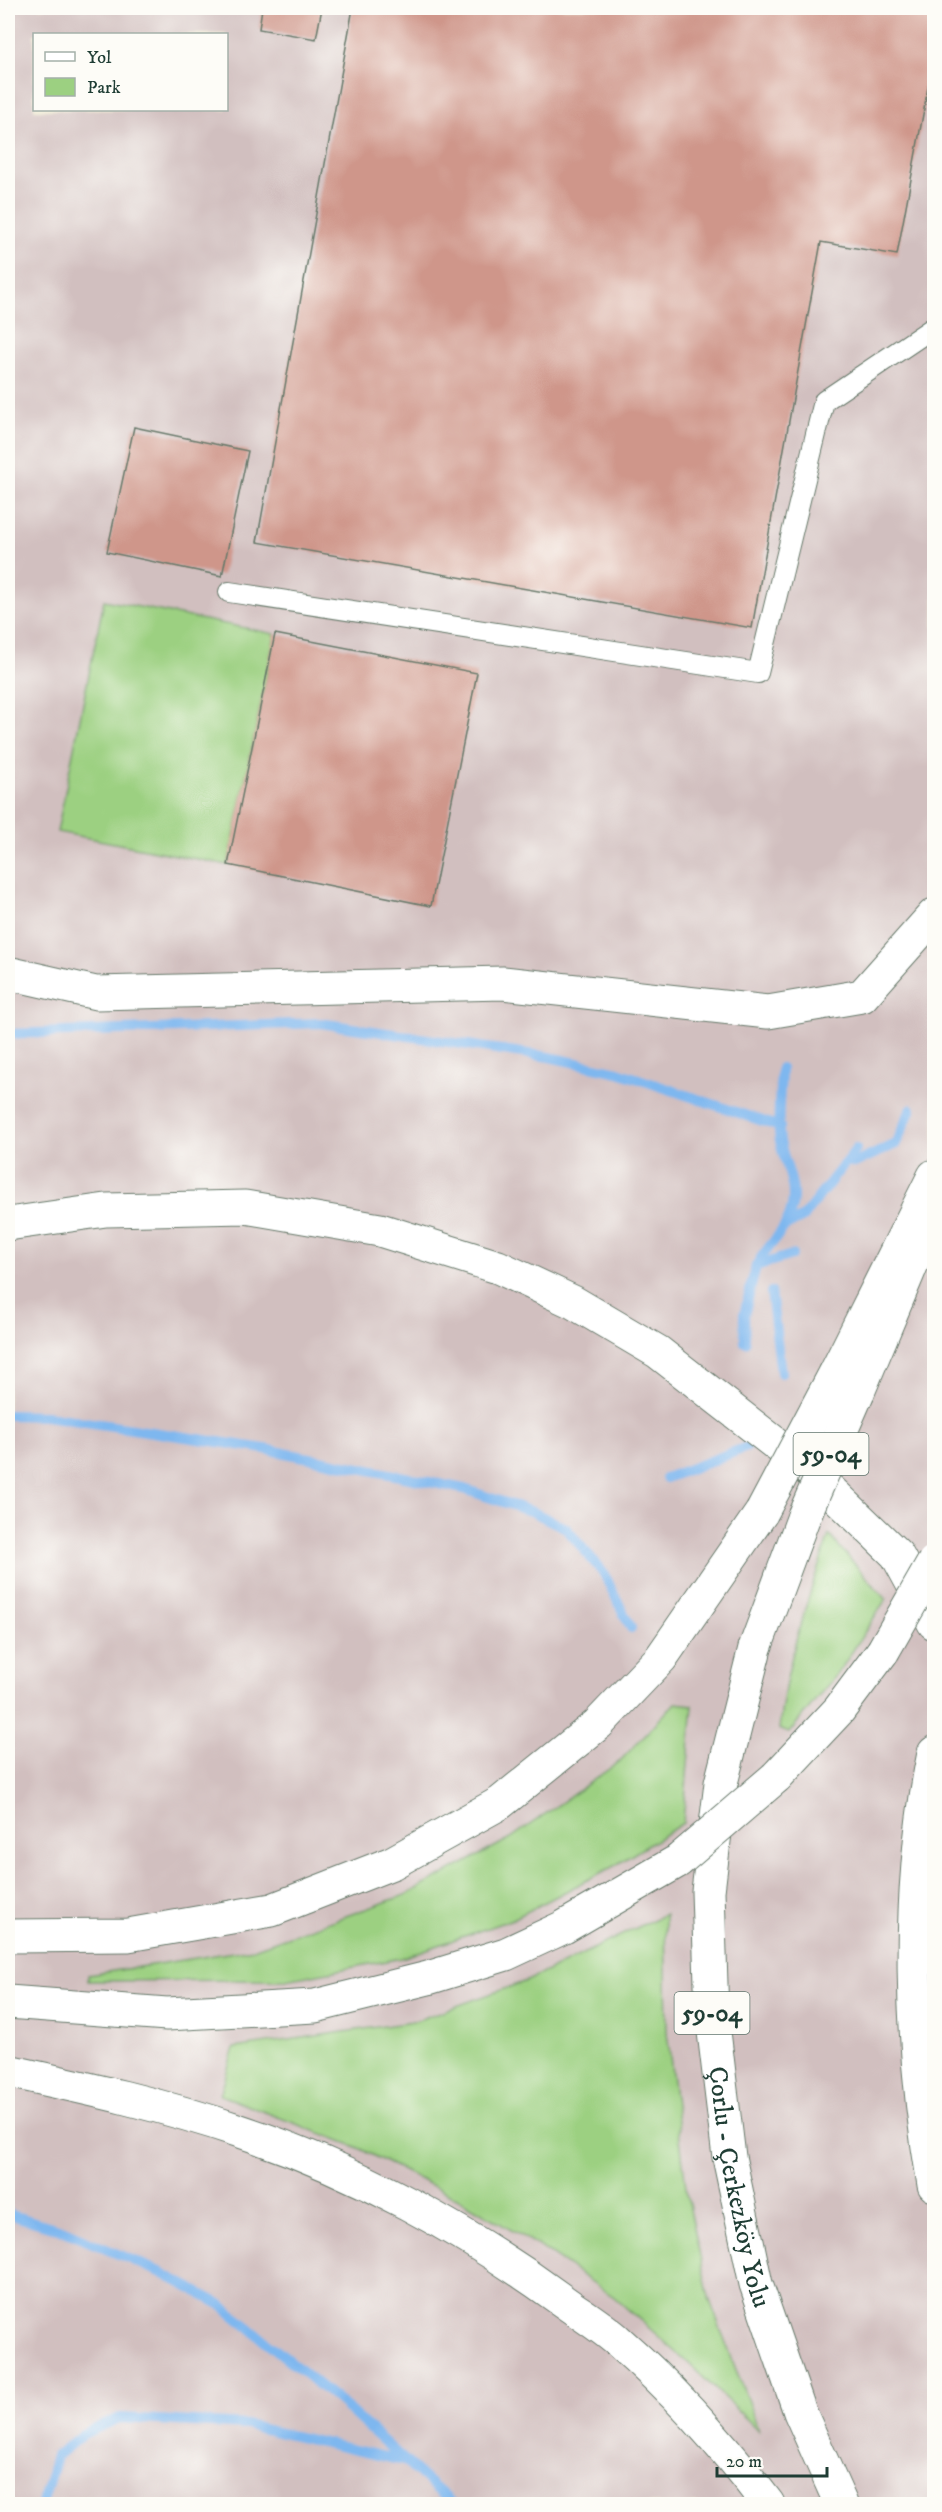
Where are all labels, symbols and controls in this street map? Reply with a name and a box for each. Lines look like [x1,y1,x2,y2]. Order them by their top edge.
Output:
legend [33,33,228,111]
text: Yol [87,47,112,69]
text: Park [87,77,121,99]
road number: 59-04 [794,1433,868,1475]
road number: 59-04 [674,1992,750,2034]
street label: Çorlu - Çerkezköy Yolu [700,2065,778,2312]
scale bar [717,2440,826,2478]
text: 20 m [726,2451,762,2473]

